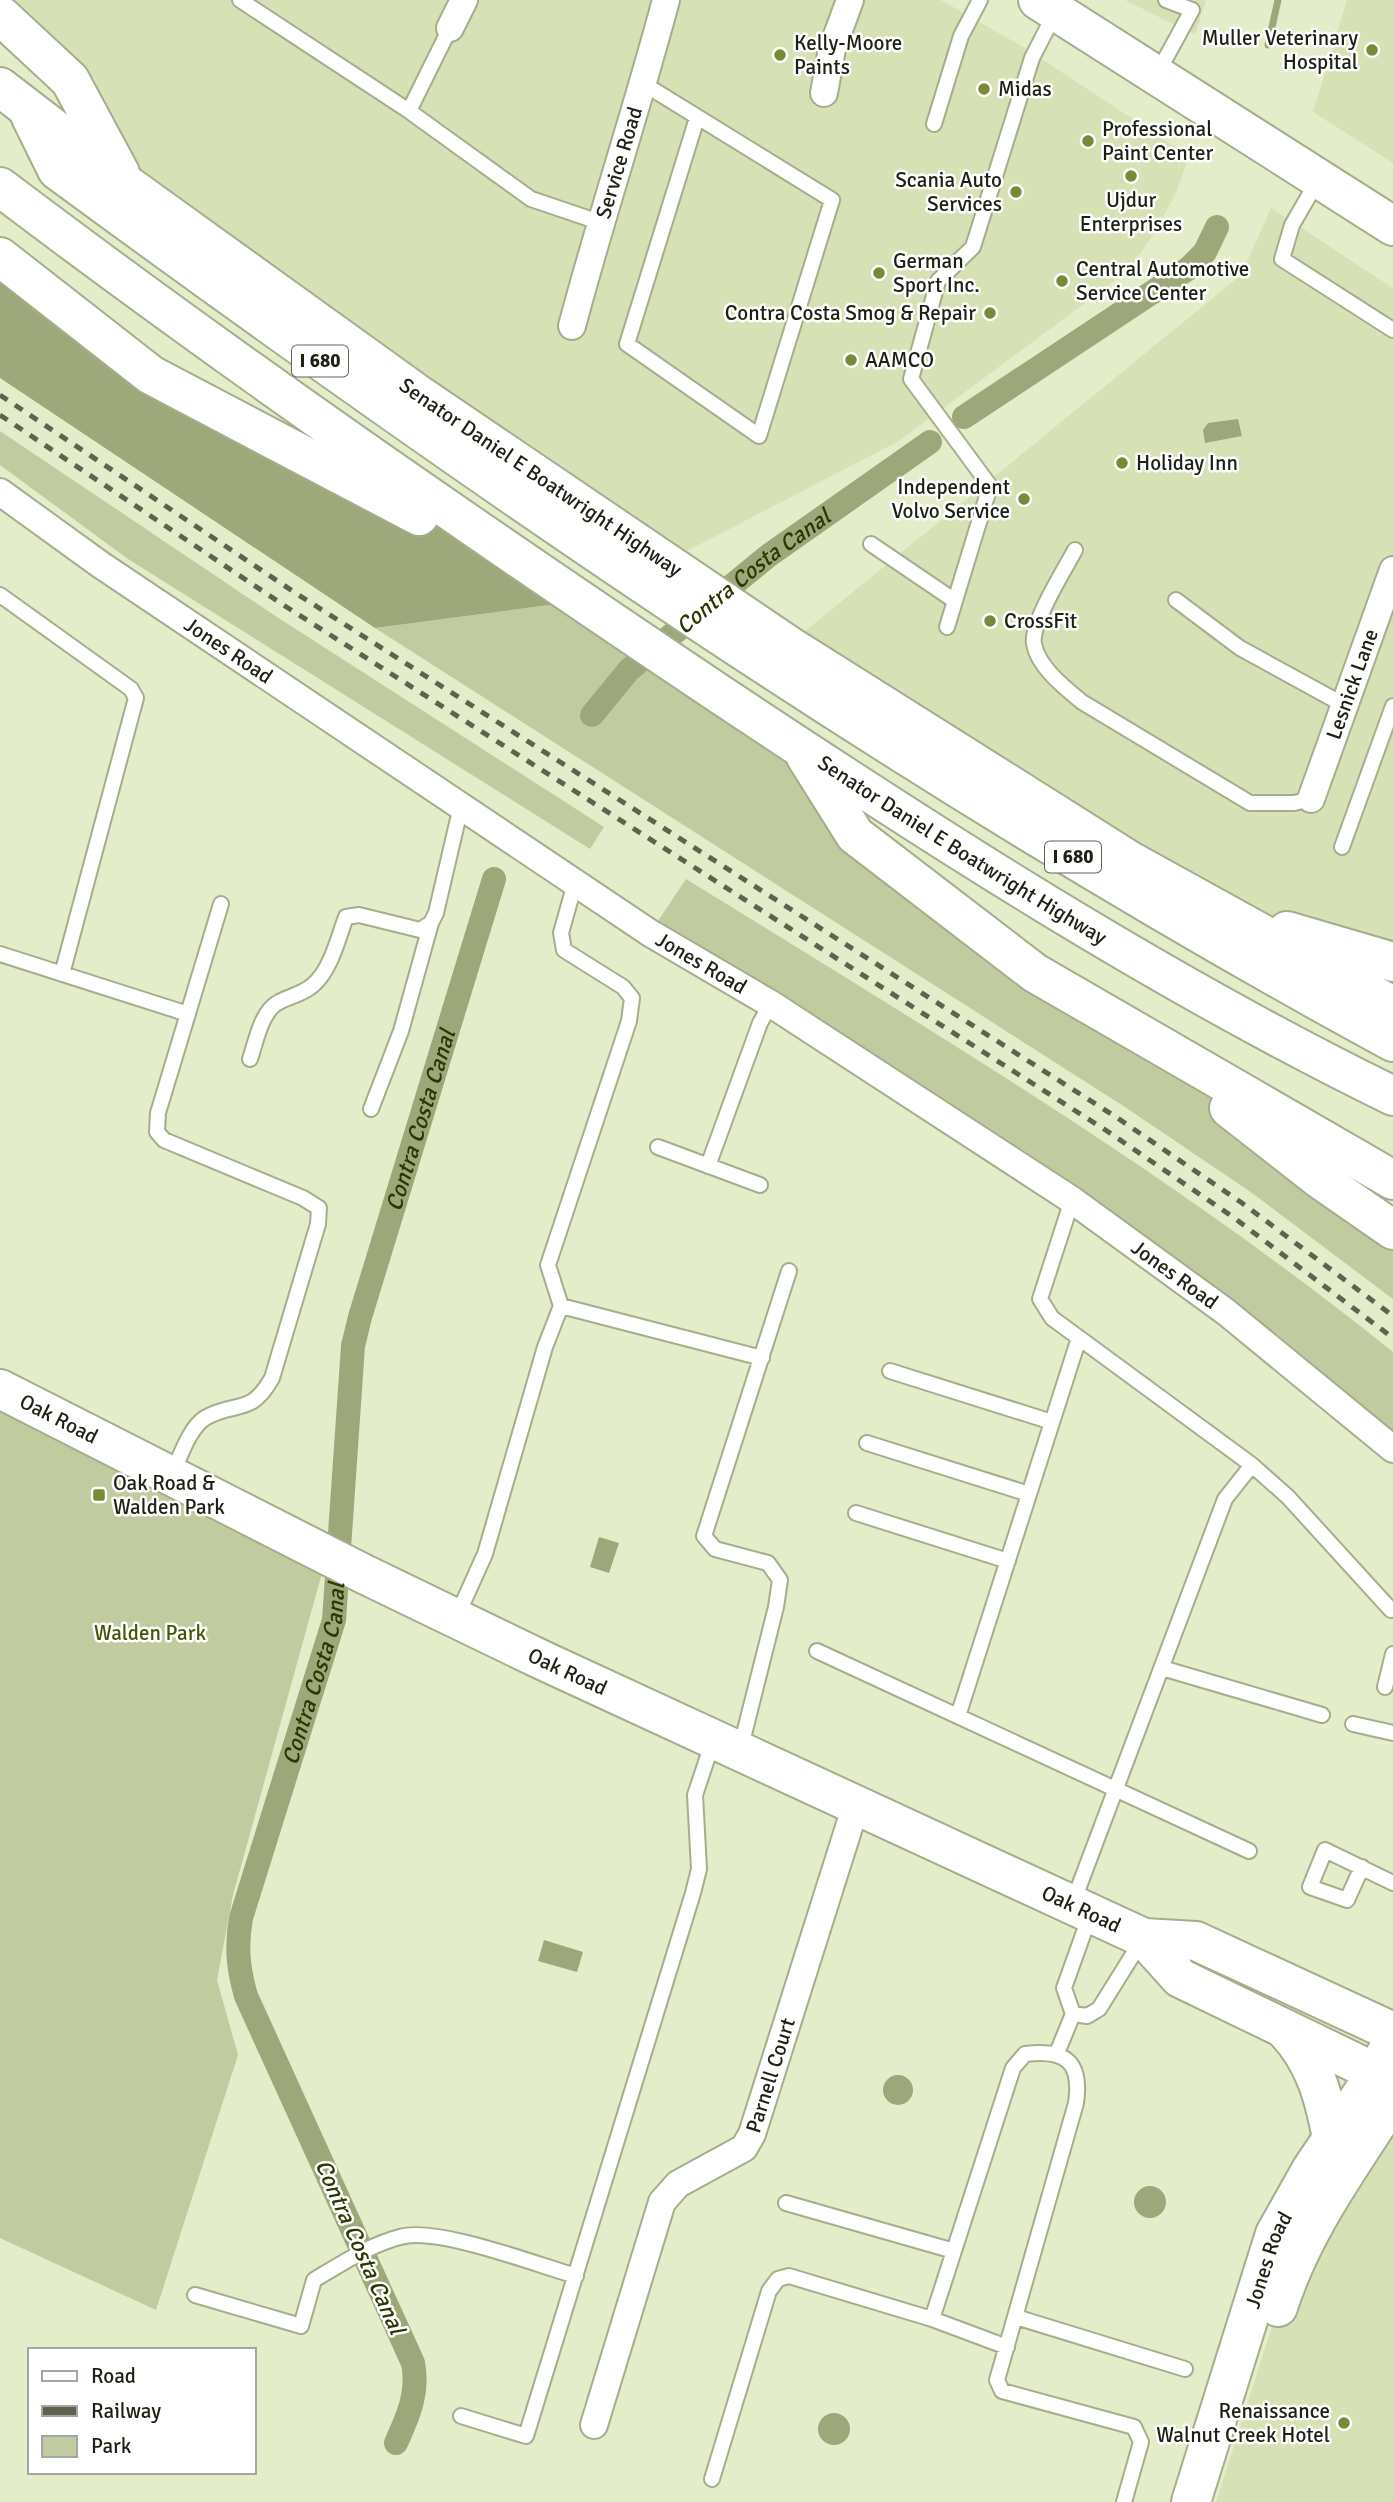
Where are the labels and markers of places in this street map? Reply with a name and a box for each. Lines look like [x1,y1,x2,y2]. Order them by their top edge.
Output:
place label: Muller Veterinary Hospital [1202,25,1358,75]
place label: Kelly-Moore Paints [794,30,902,80]
marker: Muller Veterinary Hospital [1364,42,1380,58]
marker: Kelly-Moore Paints [772,47,788,63]
place label: Midas [998,76,1052,102]
marker: Midas [976,81,992,97]
place label: Professional Paint Center [1102,116,1213,166]
marker: Professional Paint Center [1080,133,1096,149]
place label: Scania Auto Services [895,167,1002,217]
marker: Ujdur Enterprises [1123,168,1139,184]
marker: Scania Auto Services [1008,184,1024,200]
place label: Ujdur Enterprises [1080,187,1182,237]
place label: German Sport Inc. [893,248,980,298]
place label: Central Automotive Service Center [1076,256,1249,306]
marker: German Sport Inc. [871,265,887,281]
marker: Central Automotive Service Center [1054,273,1070,289]
place label: Contra Costa Smog & Repair [725,300,976,326]
marker: Contra Costa Smog & Repair [982,305,998,321]
place label: AAMCO [865,347,934,373]
marker: AAMCO [843,352,859,368]
place label: Holiday Inn [1136,450,1238,476]
marker: Holiday Inn [1114,455,1130,471]
place label: Independent Volvo Service [892,474,1010,524]
marker: Independent Volvo Service [1016,491,1032,507]
place label: CrossFit [1004,608,1077,634]
marker: CrossFit [982,613,998,629]
place label: Oak Road & Walden Park [113,1470,225,1520]
marker: Oak Road & Walden Park [91,1487,107,1503]
place label: Renaissance Walnut Creek Hotel [1156,2398,1330,2448]
marker: Renaissance Walnut Creek Hotel [1336,2415,1352,2431]

